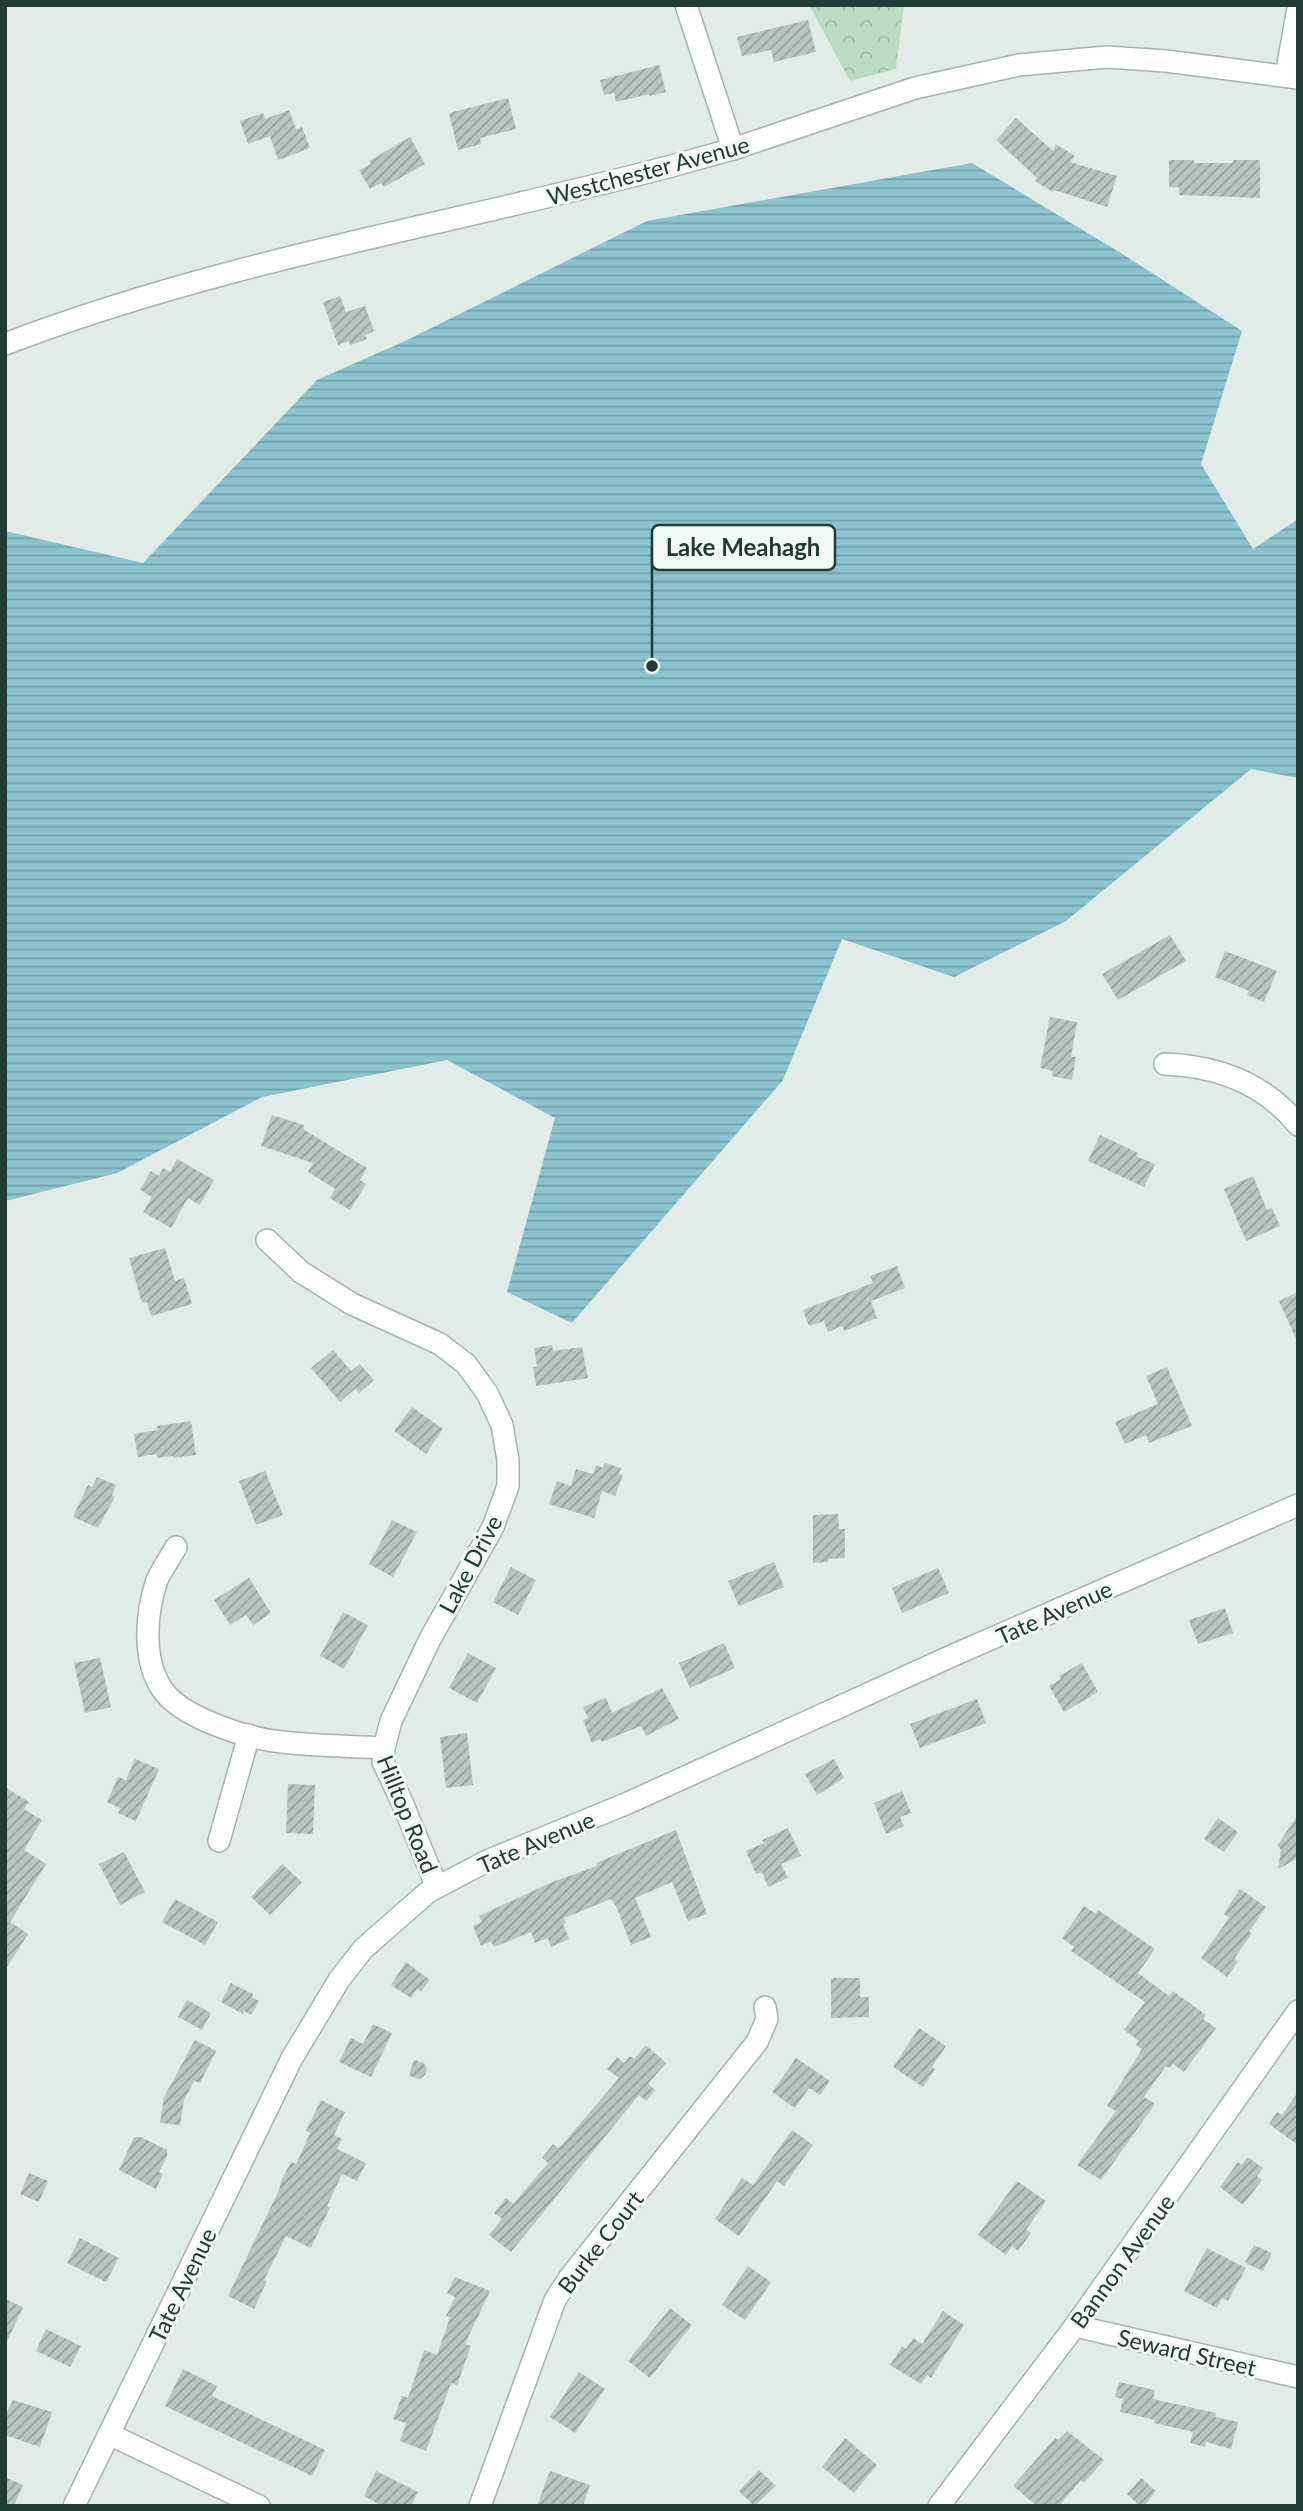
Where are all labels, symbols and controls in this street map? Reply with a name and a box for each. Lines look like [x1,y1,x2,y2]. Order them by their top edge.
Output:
street label: Westchester Avenue [544,130,752,210]
callout: Lake Meahagh [652,525,835,570]
text: Lake Meahagh [666,532,820,561]
street label: Lake Drive [432,1510,508,1618]
street label: Tate Avenue [992,1574,1116,1650]
street label: Hilltop Road [372,1751,444,1877]
street label: Tate Avenue [474,1805,598,1879]
street label: Burke Court [551,2185,649,2299]
street label: Bannon Avenue [1064,2188,1180,2334]
street label: Tate Avenue [142,2223,222,2347]
street label: Seward Street [1115,2322,1260,2382]

